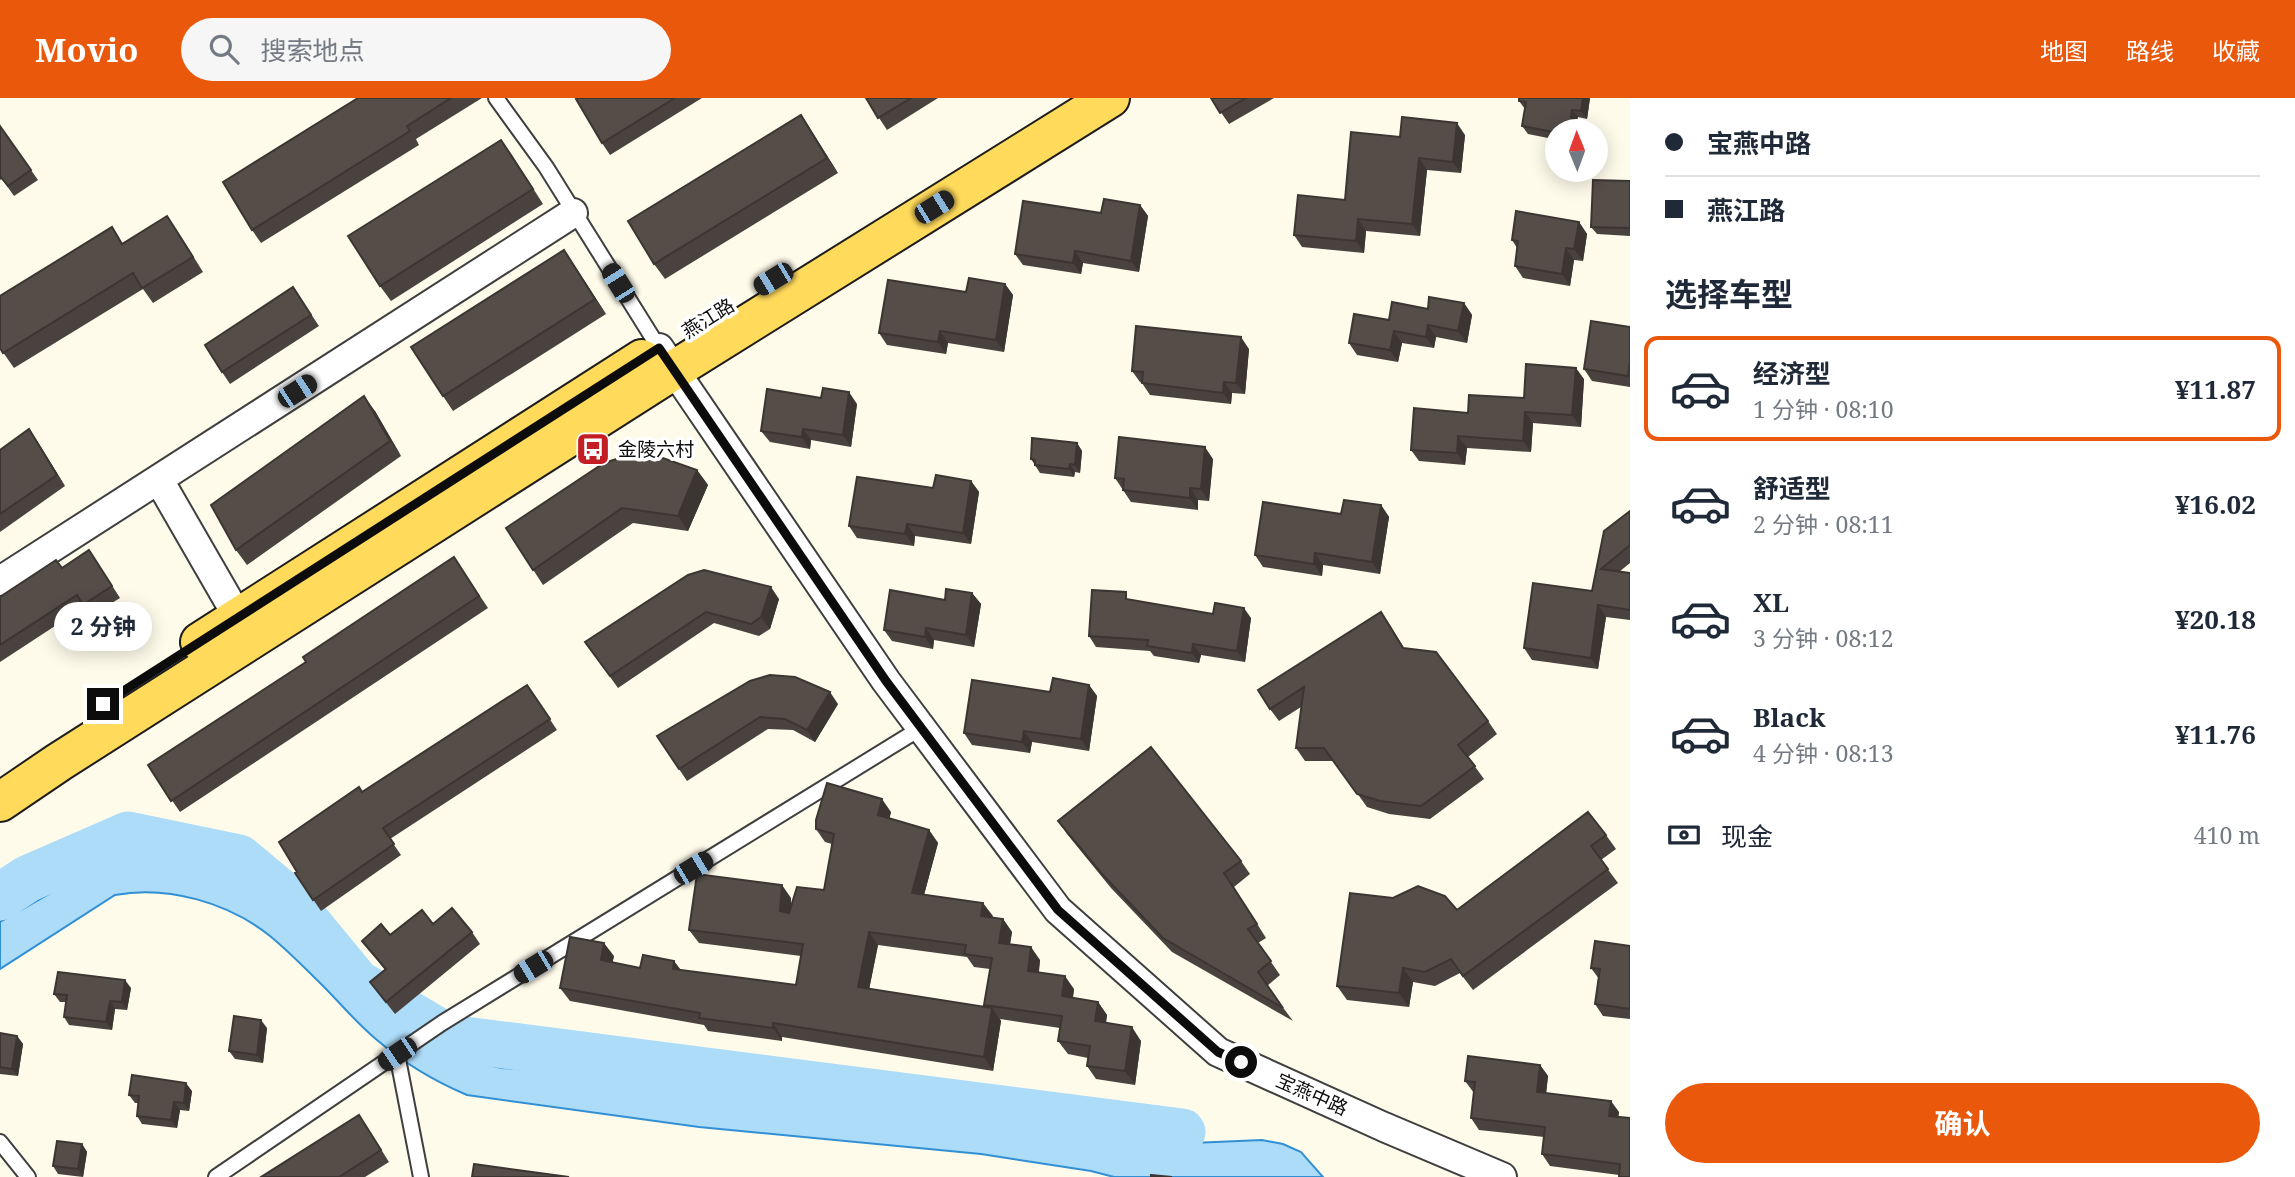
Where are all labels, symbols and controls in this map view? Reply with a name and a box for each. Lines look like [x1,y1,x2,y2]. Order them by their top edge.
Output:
search box [181,18,671,81]
text: Movio [35,27,139,72]
icon: search [205,30,243,68]
text: 搜索地点 [261,32,365,68]
text: 地图 [2040,34,2088,67]
text: 路线 [2126,34,2174,67]
text: 收藏 [2212,34,2260,67]
north arrow [1545,119,1608,182]
map controls [1545,119,1608,182]
text: 宝燕中路 [1707,125,1811,161]
car [911,187,958,227]
text: 燕江路 [1707,192,1785,228]
car [750,259,797,299]
car [598,260,639,306]
text: 选择车型 [1665,272,1793,315]
street label: 燕江路 [677,292,739,344]
text: 经济型 [1753,355,1831,391]
icon: car [1669,357,1732,420]
car [274,371,321,411]
text: ¥11.87 [2175,371,2256,407]
text: 1 分钟 · 08:10 [1753,393,1894,425]
bus stop icon: 金陵六村 [574,430,612,468]
place label: 金陵六村 [618,436,694,462]
text: 舒适型 [1753,470,1831,506]
icon: car [1669,472,1732,535]
text: ¥16.02 [2175,486,2256,522]
text: 2 分钟 · 08:11 [1753,508,1894,540]
text: XL [1753,584,1789,620]
icon: car [1669,587,1732,650]
text: ¥20.18 [2175,601,2256,637]
callout: 2 分钟 [54,602,152,652]
text: 2 分钟 [71,610,135,642]
text: 3 分钟 · 08:12 [1753,622,1894,654]
route end [87,688,119,720]
text: Black [1753,699,1826,735]
icon: car [1669,702,1732,765]
text: ¥11.76 [2175,716,2256,752]
text: 4 分钟 · 08:13 [1753,737,1894,769]
icon: cash [1665,816,1703,854]
text: 现金 [1721,818,1773,854]
text: 410 m [2194,819,2260,851]
car [670,848,717,888]
car [510,947,557,987]
car [374,1034,421,1074]
route start [1225,1046,1257,1078]
street label: 宝燕中路 [1272,1067,1352,1121]
button: 确认 [1665,1083,2260,1163]

